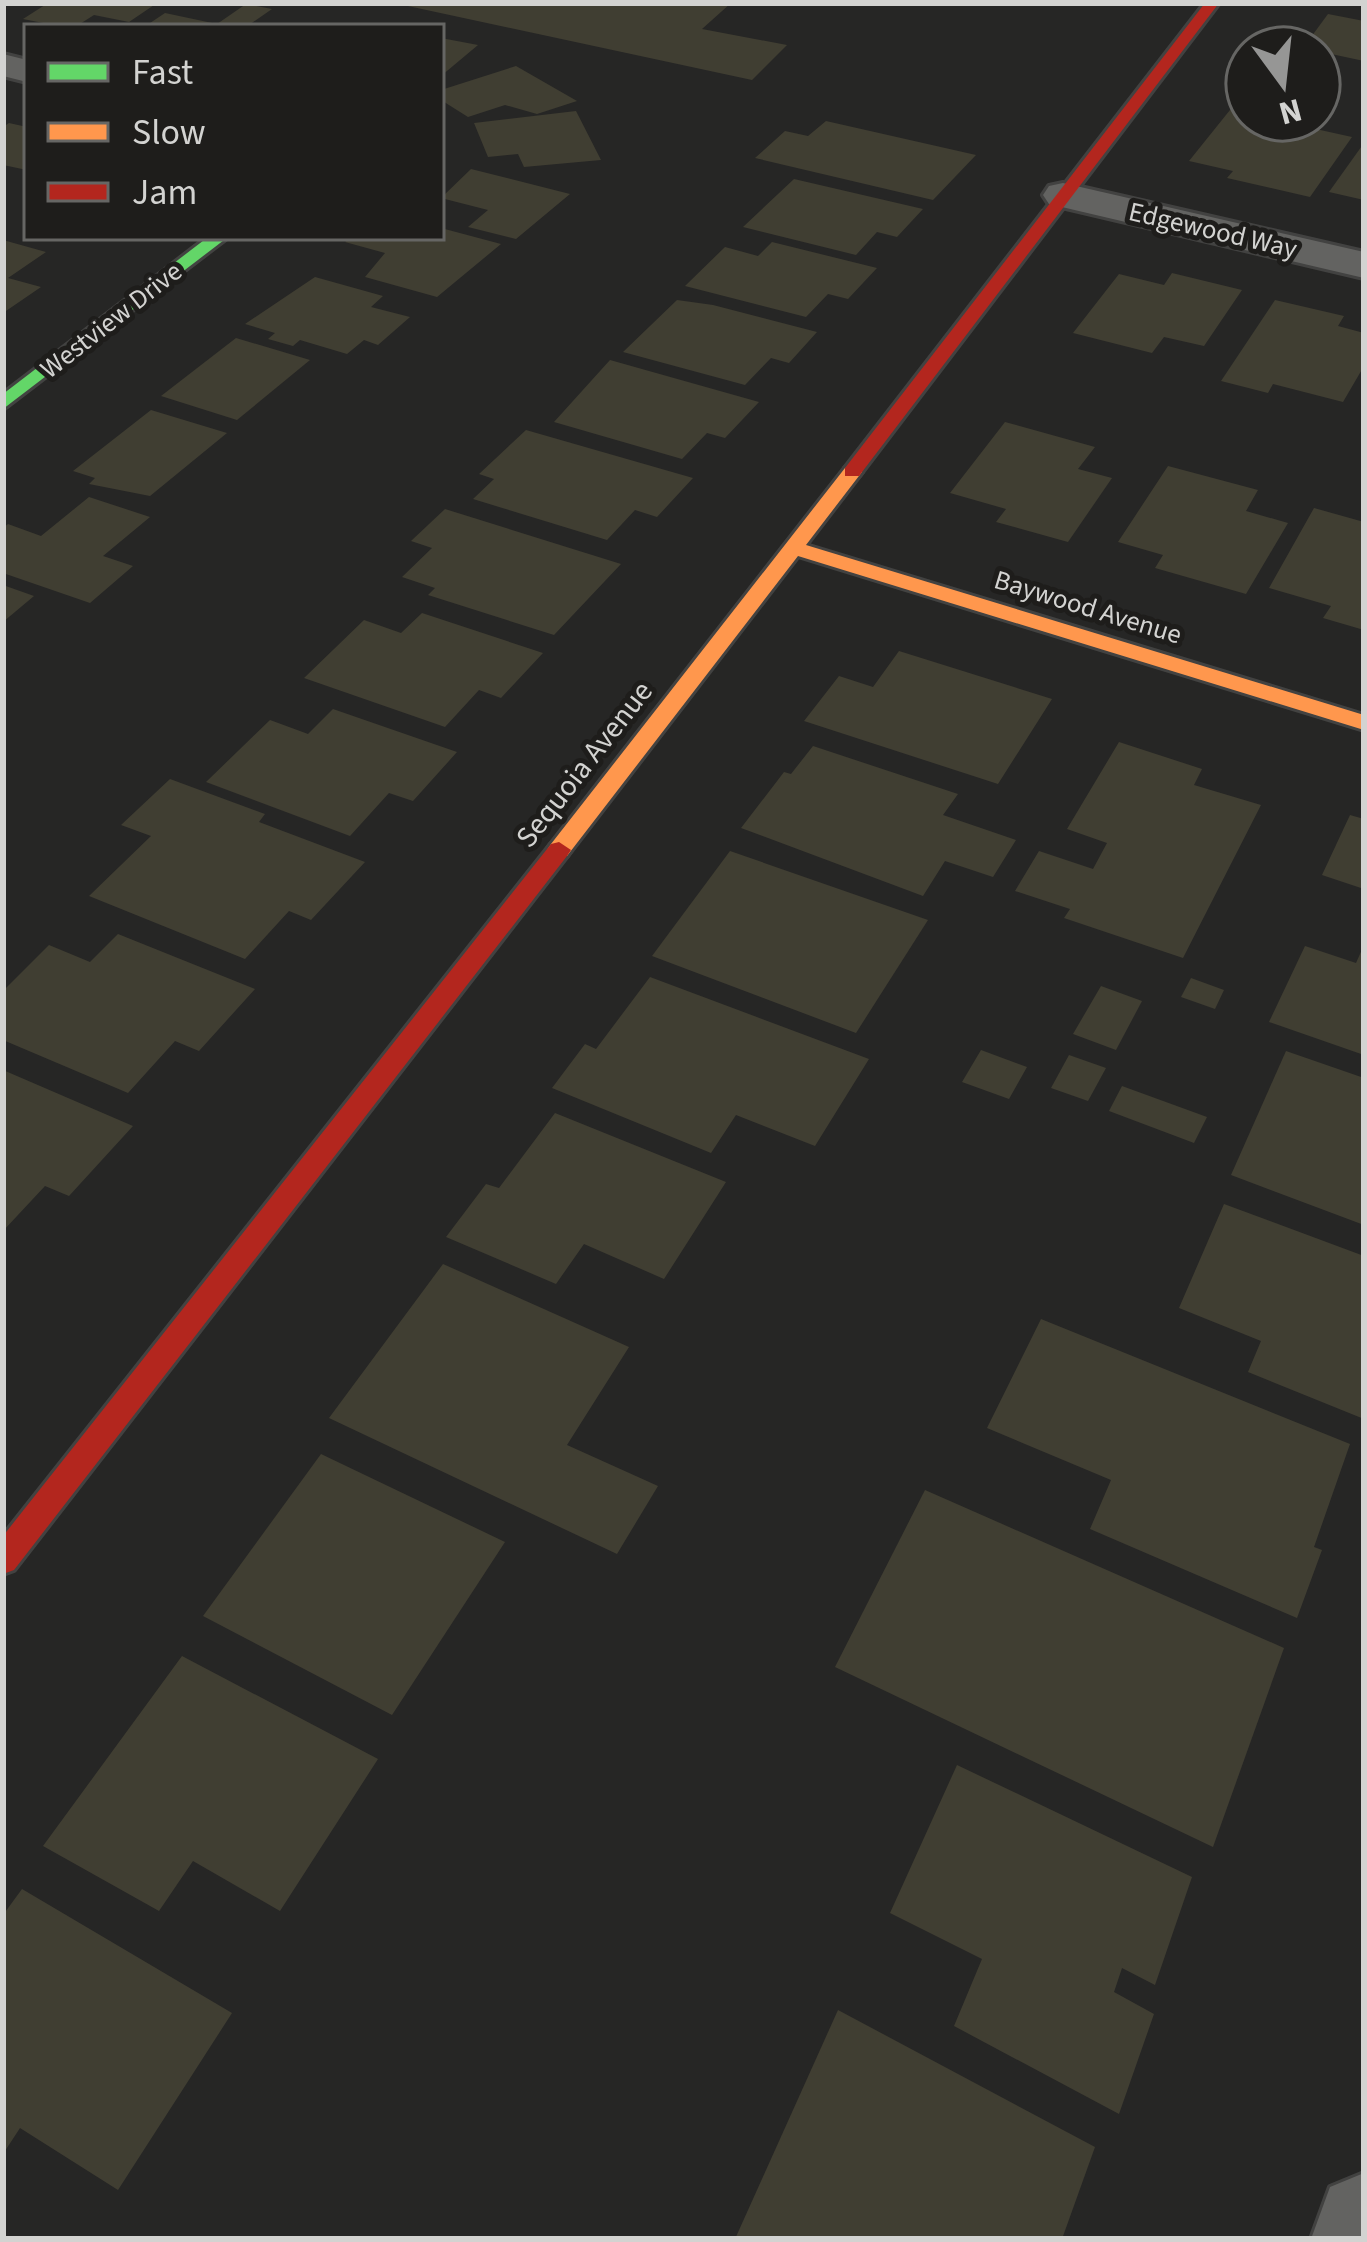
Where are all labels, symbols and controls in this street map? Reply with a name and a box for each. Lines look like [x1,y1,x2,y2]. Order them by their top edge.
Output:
legend [24,24,444,240]
north arrow [1223,24,1343,144]
text: Fast [132,47,193,98]
text: N [1274,86,1307,137]
text: Slow [132,107,206,158]
text: Jam [132,167,197,218]
street label: Edgewood Way [1125,192,1301,269]
street label: Westview Drive [32,252,191,388]
street label: Baywood Avenue [989,560,1186,655]
street label: Sequoia Avenue [506,672,663,857]

